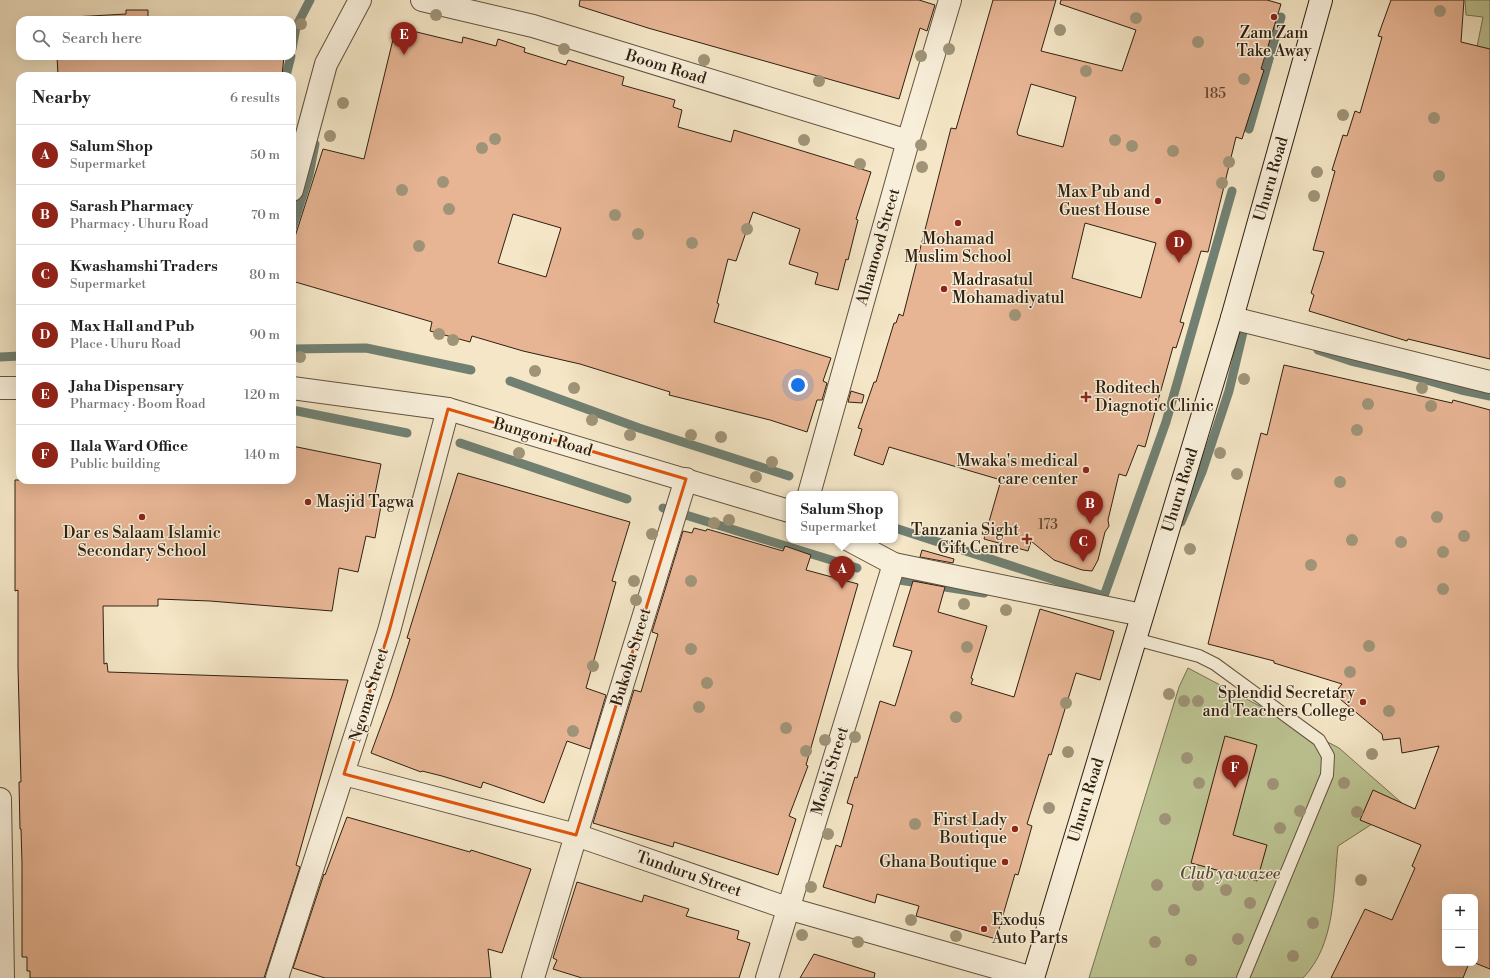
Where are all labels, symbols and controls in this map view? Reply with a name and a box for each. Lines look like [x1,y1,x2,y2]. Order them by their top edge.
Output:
marker: Zam Zam Take Away [1269,12,1279,22]
search box [16,16,296,60]
pin: E [391,22,417,55]
place label: Zam Zam Take Away [1236,23,1312,61]
icon: search [30,27,52,49]
text: Search here [62,29,142,48]
street label: Boom Road [622,45,709,89]
house number: 185 [1204,85,1226,103]
text: Nearby [32,87,91,109]
text: 6 results [230,90,280,106]
street label: Uhuru Road [1249,134,1293,224]
text: Salum Shop [70,137,153,156]
text: A [40,147,50,163]
text: 50 m [250,147,280,163]
text: Supermarket [70,156,146,172]
place label: Max Pub and Guest House [1057,182,1150,220]
street label: Alhamood Street [851,186,904,309]
marker: Max Pub and Guest House [1153,196,1163,206]
text: Sarash Pharmacy [70,197,193,216]
text: B [40,207,50,223]
text: 70 m [251,207,280,223]
text: Pharmacy · Uhuru Road [70,216,208,232]
marker: Mohamad Muslim School [953,218,963,228]
place label: Mohamad Muslim School [905,229,1012,267]
pin: D [1166,230,1192,263]
text: Kwashamshi Traders [70,257,218,276]
text: C [40,267,50,283]
text: 80 m [249,267,280,283]
place label: Madrasatul Mohamadiyatul [952,270,1065,308]
text: Supermarket [70,276,146,292]
marker: Madrasatul Mohamadiyatul [939,284,949,294]
text: Max Hall and Pub [70,317,194,336]
text: D [40,327,50,343]
text: 90 m [249,327,280,343]
text: Place · Uhuru Road [70,336,181,352]
your location [788,375,808,395]
text: Jaha Dispensary [70,377,184,396]
place label: Roditech Diagnotic Clinic [1095,378,1214,416]
text: E [40,387,50,403]
text: 120 m [244,387,280,403]
marker: Roditech Diagnotic Clinic [1080,391,1092,403]
text: Pharmacy · Boom Road [70,396,205,412]
street label: Bungoni Road [490,413,595,461]
text: Ilala Ward Office [70,437,188,456]
street label: Uhuru Road [1158,445,1202,535]
text: F [40,447,50,463]
text: 140 m [244,447,280,463]
place label: Mwaka's medical care center [956,451,1078,489]
text: Public building [70,456,160,472]
marker: Mwaka's medical care center [1081,465,1091,475]
popup [786,491,898,543]
pin: B [1077,491,1103,524]
place label: Masjid Tagwa [316,492,415,512]
marker: Masjid Tagwa [303,497,313,507]
text: Salum Shop [800,500,884,519]
marker: Dar es Salaam Islamic Secondary School [137,512,147,522]
house number: 173 [1038,516,1058,534]
text: Supermarket [800,519,877,535]
place label: Tanzania Sight Gift Centre [911,520,1019,558]
place label: Dar es Salaam Islamic Secondary School [63,523,221,561]
pin: C [1070,529,1096,562]
marker: Tanzania Sight Gift Centre [1022,534,1032,544]
pin: A [829,556,855,589]
street label: Bukoba Street [606,605,655,709]
street label: Ngoma Street [345,645,393,745]
place label: Splendid Secretary and Teachers College [1203,683,1355,721]
marker: Splendid Secretary and Teachers College [1358,697,1368,707]
street label: Moshi Street [807,724,853,818]
street label: Uhuru Road [1064,755,1108,845]
pin: F [1222,755,1248,788]
place label: First Lady Boutique [933,810,1007,848]
marker: First Lady Boutique [1010,824,1020,834]
street label: Tunduru Street [634,847,745,901]
place label: Ghana Boutique [879,852,997,872]
marker: Ghana Boutique [1000,857,1010,867]
park label: Club ya wazee [1180,864,1281,884]
map controls [1442,894,1478,966]
button: + [1442,894,1478,930]
place label: Exodus Auto Parts [991,910,1068,948]
marker: Exodus Auto Parts [979,924,989,934]
button: − [1442,930,1478,966]

